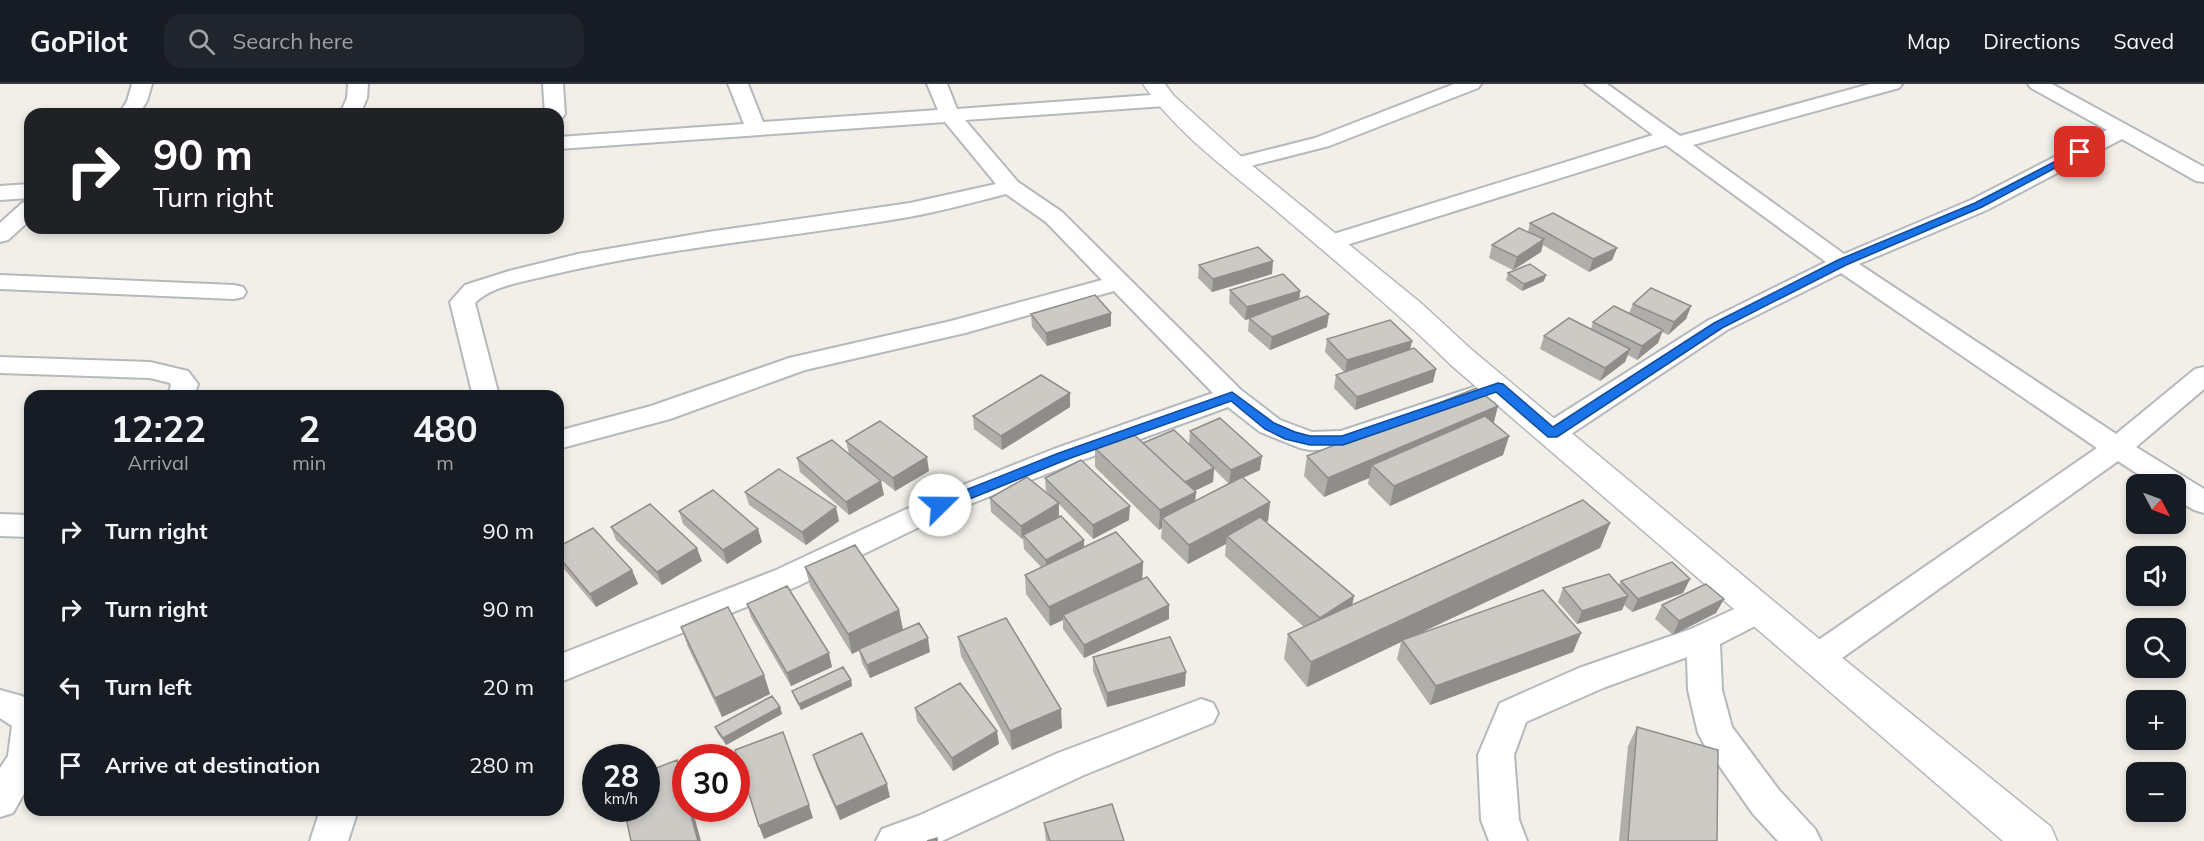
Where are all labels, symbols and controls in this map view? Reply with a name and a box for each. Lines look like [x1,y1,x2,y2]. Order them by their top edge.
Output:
search box [164,14,584,68]
text: GoPilot [30,24,128,59]
icon: search [185,25,218,58]
text: Search here [233,27,354,55]
text: Map [1907,28,1950,54]
text: Directions [1983,28,2080,54]
text: Saved [2113,28,2174,54]
pin [2054,126,2105,177]
text: 90 m [153,128,253,181]
icon: right [54,132,132,210]
icon: arrive [2063,135,2096,168]
text: Turn right [153,180,273,214]
text: 12:22 [110,406,206,451]
text: 2 [298,406,320,451]
text: 480 [413,406,478,451]
text: Arrival [128,450,189,475]
text: min [292,450,326,475]
text: m [436,450,454,475]
position arrow [908,473,972,537]
north arrow [2126,474,2186,534]
map controls [2126,474,2186,822]
icon: right [54,515,87,548]
text: Turn right [105,517,208,545]
text: 90 m [483,517,534,545]
button: sound [2126,546,2186,606]
icon: right [54,593,87,626]
text: Turn right [105,595,208,623]
text: 90 m [483,595,534,623]
button: search [2126,618,2186,678]
icon: left [54,671,87,704]
text: Turn left [105,673,192,701]
text: 20 m [483,673,534,701]
button: + [2126,690,2186,750]
speed limit sign: 30 [672,744,750,822]
icon: arrive [54,749,87,782]
text: Arrive at destination [105,751,320,779]
text: 280 m [469,751,534,779]
text: 28 [603,757,639,795]
button: − [2126,762,2186,822]
text: km/h [604,789,638,808]

